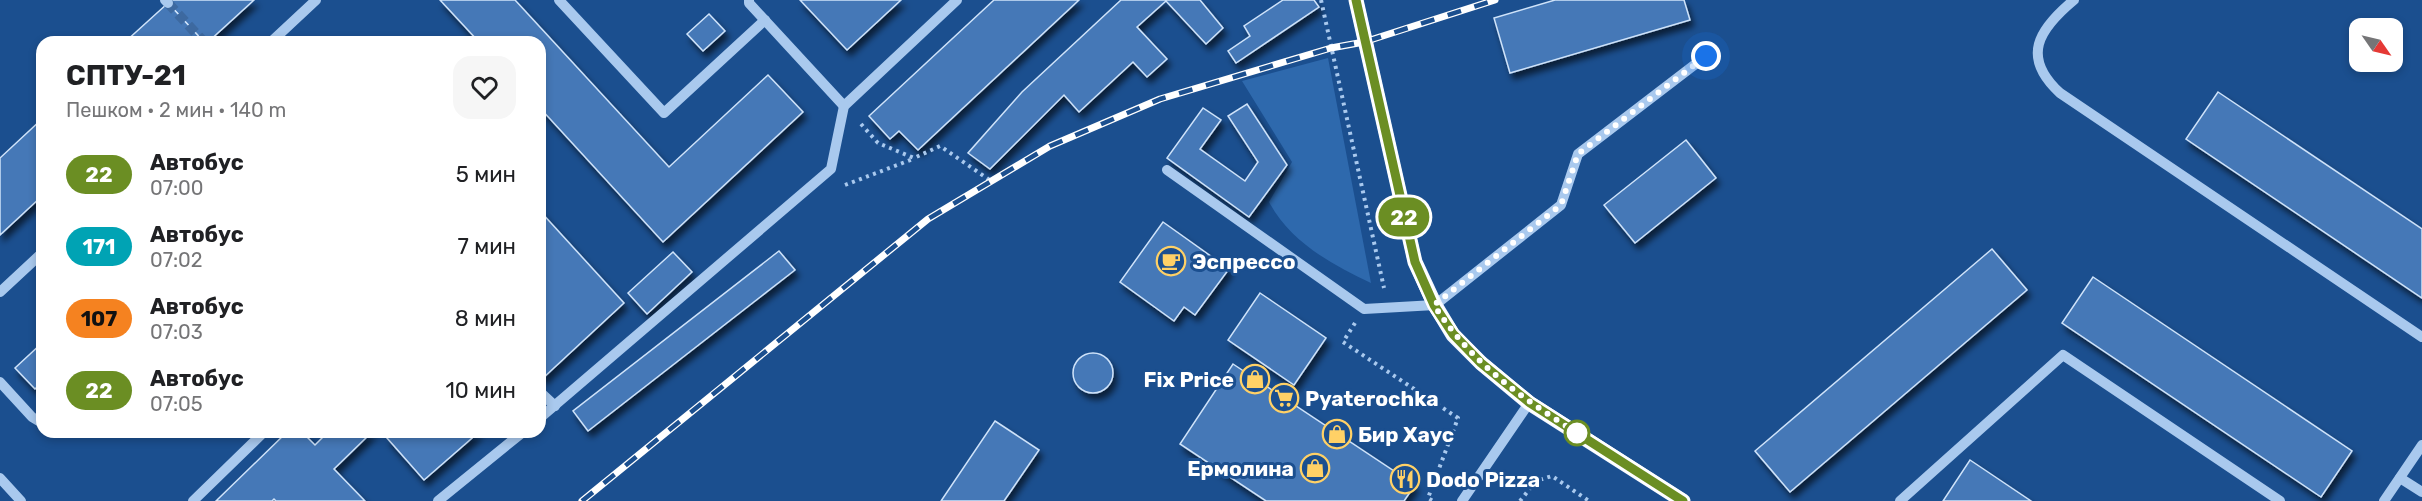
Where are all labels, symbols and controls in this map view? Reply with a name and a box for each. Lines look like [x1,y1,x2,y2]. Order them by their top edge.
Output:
north arrow [2349,18,2403,72]
map controls [2349,18,2403,72]
your location [1691,41,1721,71]
button: heart [453,56,516,119]
text: СПТУ-21 [66,59,186,92]
text: Пешком · 2 мин · 140 m [66,98,286,122]
text: Автобус [150,149,244,176]
text: 5 мин [456,161,516,188]
text: 22 [85,162,113,187]
text: 07:00 [150,176,203,200]
line badge: 22 [1377,198,1431,236]
text: 22 [1390,205,1418,230]
text: Автобус [150,221,244,248]
text: 7 мин [458,233,516,260]
text: 171 [83,234,115,259]
cafe icon: Эспрессо [1155,245,1187,277]
text: 07:02 [150,248,203,272]
place label: Эспрессо [1192,249,1295,274]
text: Автобус [150,293,244,320]
text: 8 мин [455,305,516,332]
text: 107 [81,306,117,331]
text: 07:03 [150,320,203,344]
shop icon: Fix Price [1239,363,1271,395]
text: Автобус [150,365,244,392]
place label: Fix Price [1144,367,1234,392]
text: 10 мин [445,377,516,404]
text: 22 [85,378,113,403]
supermarket icon: Pyaterochka [1268,382,1300,414]
place label: Pyaterochka [1305,386,1439,411]
text: 07:05 [150,392,203,416]
shop icon: Бир Хаус [1321,418,1353,450]
unlabelled marker [1564,420,1590,446]
place label: Бир Хаус [1358,422,1454,447]
shop icon: Ермолина [1299,452,1331,484]
place label: Ермолина [1187,456,1294,481]
restaurant icon: Dodo Pizza [1389,463,1421,495]
place label: Dodo Pizza [1426,467,1540,492]

